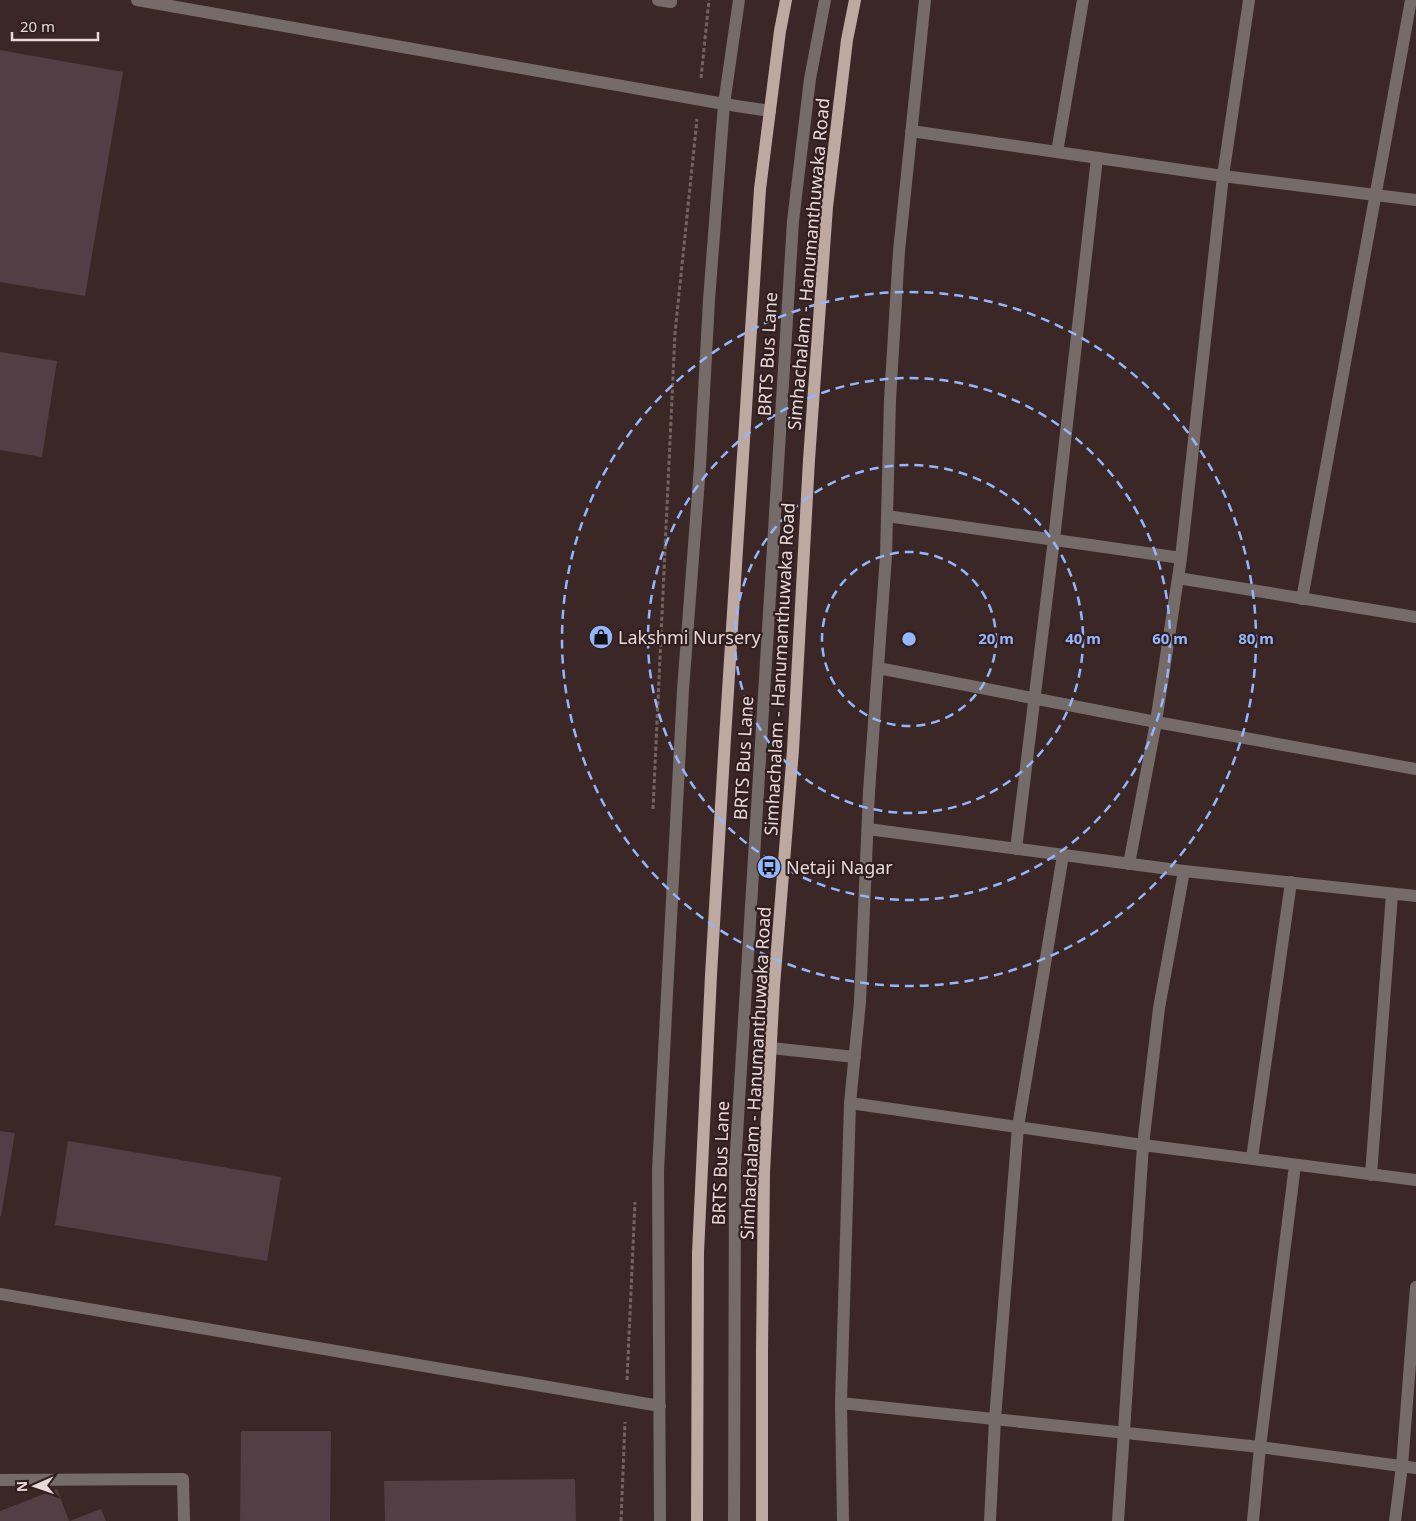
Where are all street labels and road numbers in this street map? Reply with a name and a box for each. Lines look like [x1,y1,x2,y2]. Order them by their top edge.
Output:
street label: Simhachalam - Hanumanthuwaka Road [782,97,834,431]
street label: BRTS Bus Lane [752,291,782,417]
street label: Simhachalam - Hanumanthuwaka Road [758,502,800,836]
street label: BRTS Bus Lane [728,695,758,821]
street label: Simhachalam - Hanumanthuwaka Road [734,906,776,1240]
street label: BRTS Bus Lane [706,1100,734,1226]

